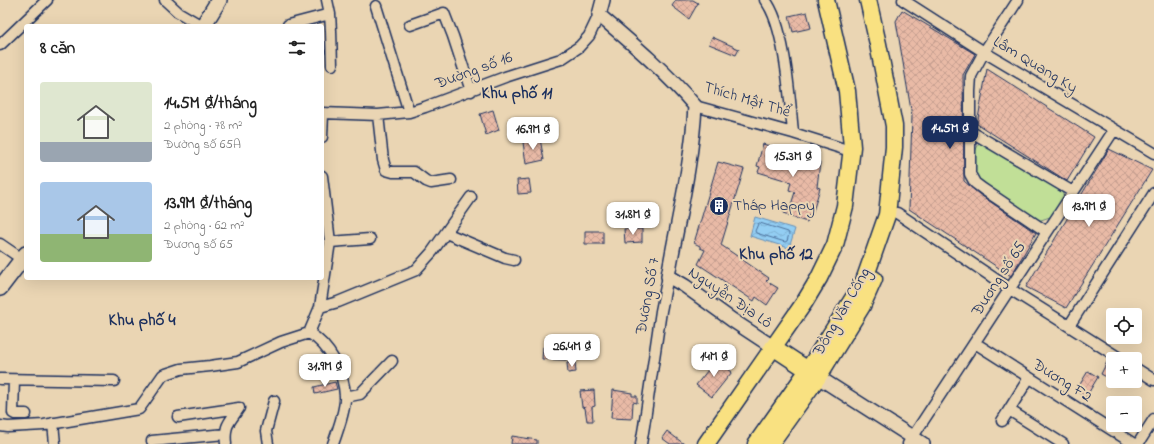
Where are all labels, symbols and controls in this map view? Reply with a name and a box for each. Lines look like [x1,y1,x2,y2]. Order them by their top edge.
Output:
street label: Lâm Quang Ky [988,30,1082,100]
text: 8 căn [40,36,75,61]
icon: filters [286,37,308,59]
street label: Đường số 16 [431,46,516,96]
street label: Thích Mật Thể [701,75,794,125]
district label: Khu phố 11 [482,81,553,106]
text: 14.5M ₫/tháng [164,91,257,116]
icon: home [72,98,120,146]
text: 2 phòng · 78 m² [164,116,242,135]
pin: 14.5M ₫ [913,116,987,150]
pin: 16.9M ₫ [496,117,570,151]
text: 14.5M ₫ [931,119,969,138]
text: 16.9M ₫ [516,120,550,139]
text: Đường số 65A [164,135,241,154]
pin: 15.3M ₫ [756,144,830,178]
text: 15.3M ₫ [774,147,812,166]
text: 13.9M ₫/tháng [164,191,252,216]
place label: Tháp Happy [733,194,815,218]
pin: 13.9M ₫ [1052,194,1126,228]
building icon: Tháp Happy [708,195,730,217]
text: 13.9M ₫ [1072,197,1106,216]
icon: home [72,198,120,246]
pin: 31.8M ₫ [596,202,670,236]
text: 31.8M ₫ [616,205,651,224]
text: 2 phòng · 62 m² [164,216,244,235]
text: Đương số 65 [164,235,233,254]
street label: Đương số 65 [965,237,1032,322]
district label: Khu phố 12 [739,242,814,267]
street label: Đường Số 7 [629,255,667,337]
street label: Nguyễn Địa Lô [683,261,777,335]
street label: Đồng Văn Cống [806,263,877,362]
district label: Khu phố 4 [108,308,177,333]
map controls [1106,308,1142,432]
button: locate [1106,308,1142,344]
pin: 26.4M ₫ [535,334,609,368]
text: 26.4M ₫ [553,337,591,356]
pin: 14M ₫ [686,344,742,378]
text: 14M ₫ [700,347,728,366]
button: + [1106,352,1142,388]
street label: Đương F2 [1027,353,1097,409]
pin: 31.9M ₫ [288,354,362,388]
text: 31.9M ₫ [308,357,342,376]
button: − [1106,396,1142,432]

